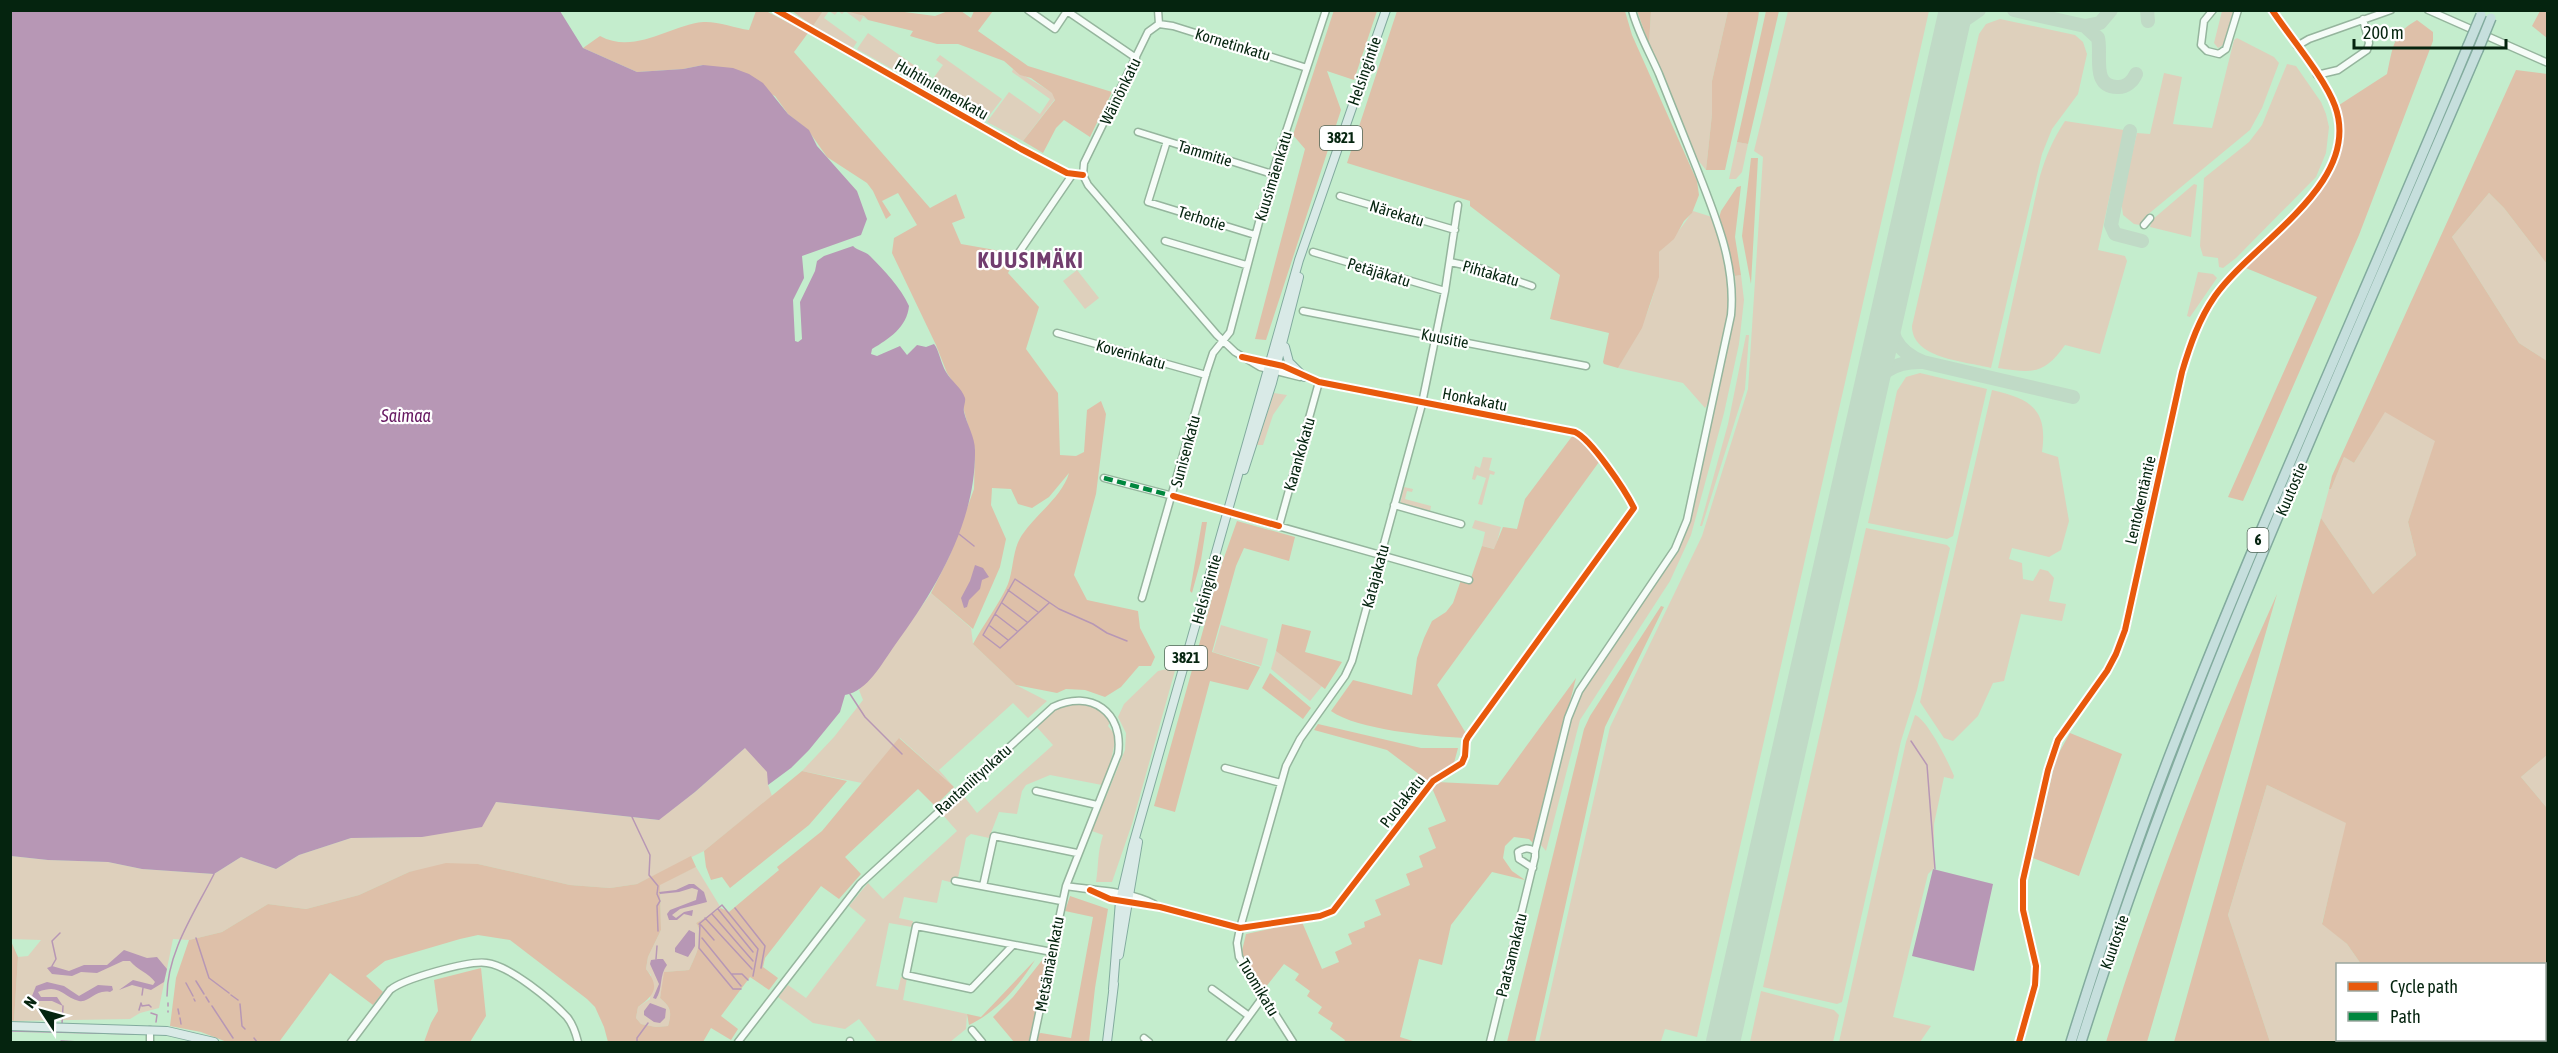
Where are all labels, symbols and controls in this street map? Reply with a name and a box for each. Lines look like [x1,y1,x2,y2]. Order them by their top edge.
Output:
scale bar [2354,12,2506,50]
text: 200 m [2363,22,2404,43]
street label: Kornetinkatu [1193,24,1273,64]
street label: Helsingintie [1344,34,1385,108]
street label: Huhtiniemenkatu [892,55,992,123]
street label: Wäinönkatu [1096,55,1144,127]
road number: 3821 [1320,126,1362,150]
street label: Kuusimäenkatu [1251,129,1295,223]
street label: Tammitie [1176,136,1234,170]
street label: Närekatu [1368,196,1426,230]
street label: Terhotie [1176,202,1228,234]
district label: KUUSIMÄKI [977,247,1085,273]
street label: Petäjäkatu [1345,254,1413,291]
street label: Pihtakatu [1461,256,1521,290]
street label: Kuusitie [1420,325,1470,351]
street label: Koverinkatu [1094,335,1168,373]
street label: Honkakatu [1441,384,1509,414]
water label: Saimaa [380,405,432,426]
street label: Sunisenkatu [1167,413,1203,489]
street label: Karankokatu [1280,415,1318,493]
street label: Lentokentäntie [2121,454,2159,546]
street label: Kuutostie [2272,460,2310,518]
road number: 6 [2248,528,2268,552]
street label: Katajakatu [1358,542,1393,610]
street label: Helsingintie [1187,552,1226,626]
road number: 3821 [1165,646,1207,670]
street label: Rantaniitynkatu [931,740,1015,819]
street label: Puolakatu [1376,771,1428,831]
street label: Paatsamakatu [1492,911,1530,999]
street label: Kuutostie [2096,912,2132,972]
street label: Metsämäenkatu [1031,915,1067,1013]
street label: Tuomikatu [1235,955,1283,1019]
legend [2336,963,2546,1041]
text: Cycle path [2390,976,2458,997]
north arrow [12,981,72,1041]
text: N [20,993,40,1011]
text: Path [2390,1006,2421,1027]

